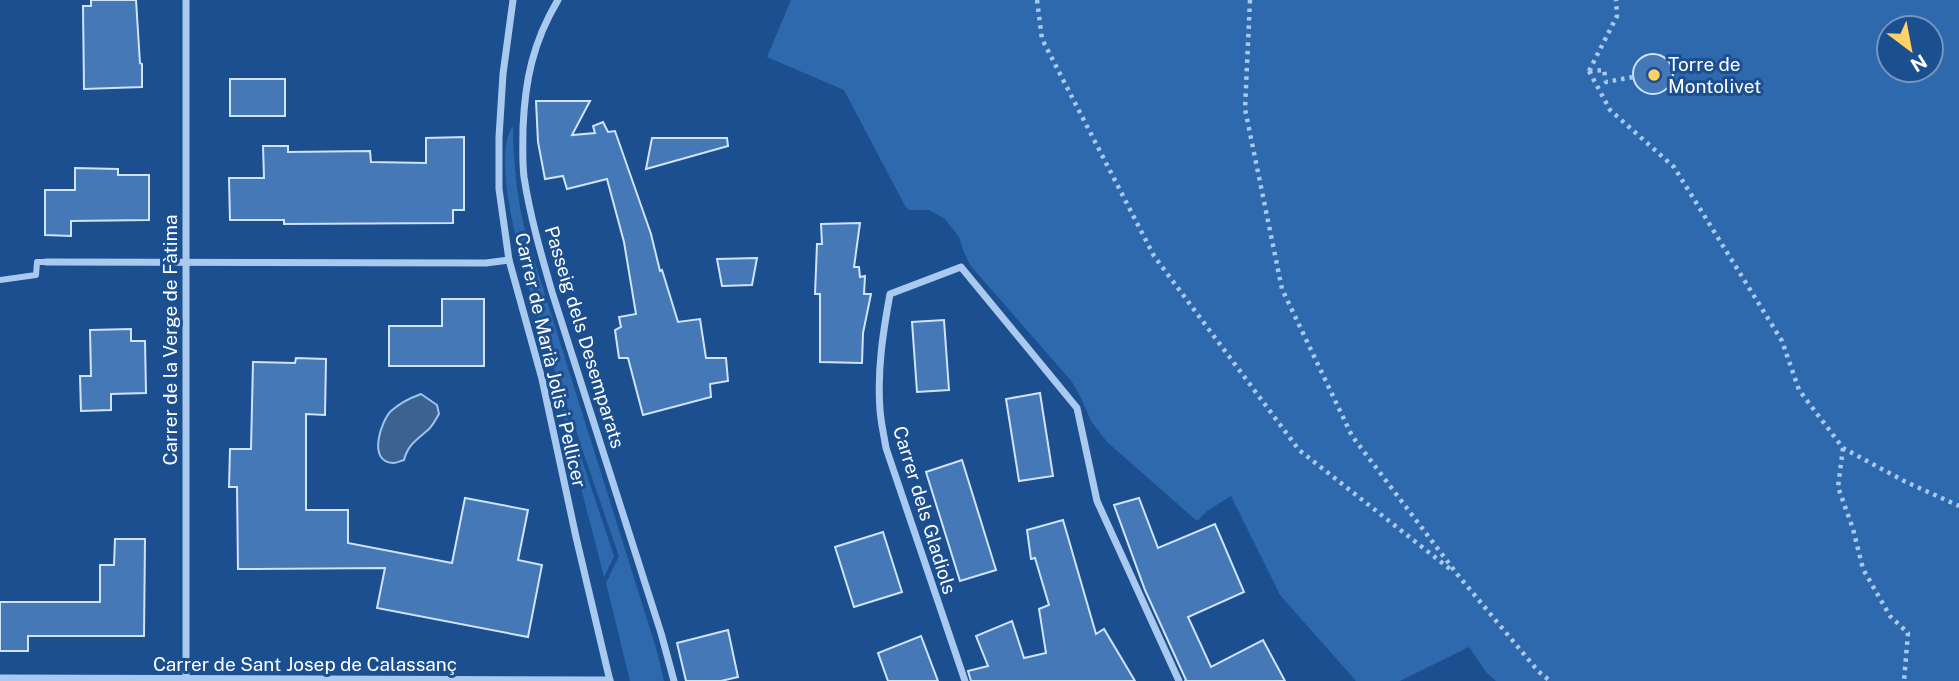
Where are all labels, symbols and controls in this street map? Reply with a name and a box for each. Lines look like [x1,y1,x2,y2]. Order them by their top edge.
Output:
north arrow [1875,14,1945,84]
text: N [1907,50,1931,77]
place label: Torre de Montolivet [1668,53,1761,97]
marker: Torre de Montolivet [1646,67,1662,83]
street label: Carrer de la Verge de Fàtima [159,215,181,465]
street label: Passeig dels Desemparats [541,223,629,451]
street label: Carrer de Marià Jolis i Pellicer [511,230,591,490]
street label: Carrer dels Gladiols [889,423,961,597]
street label: Carrer de Sant Josep de Calassanç [153,653,457,675]

